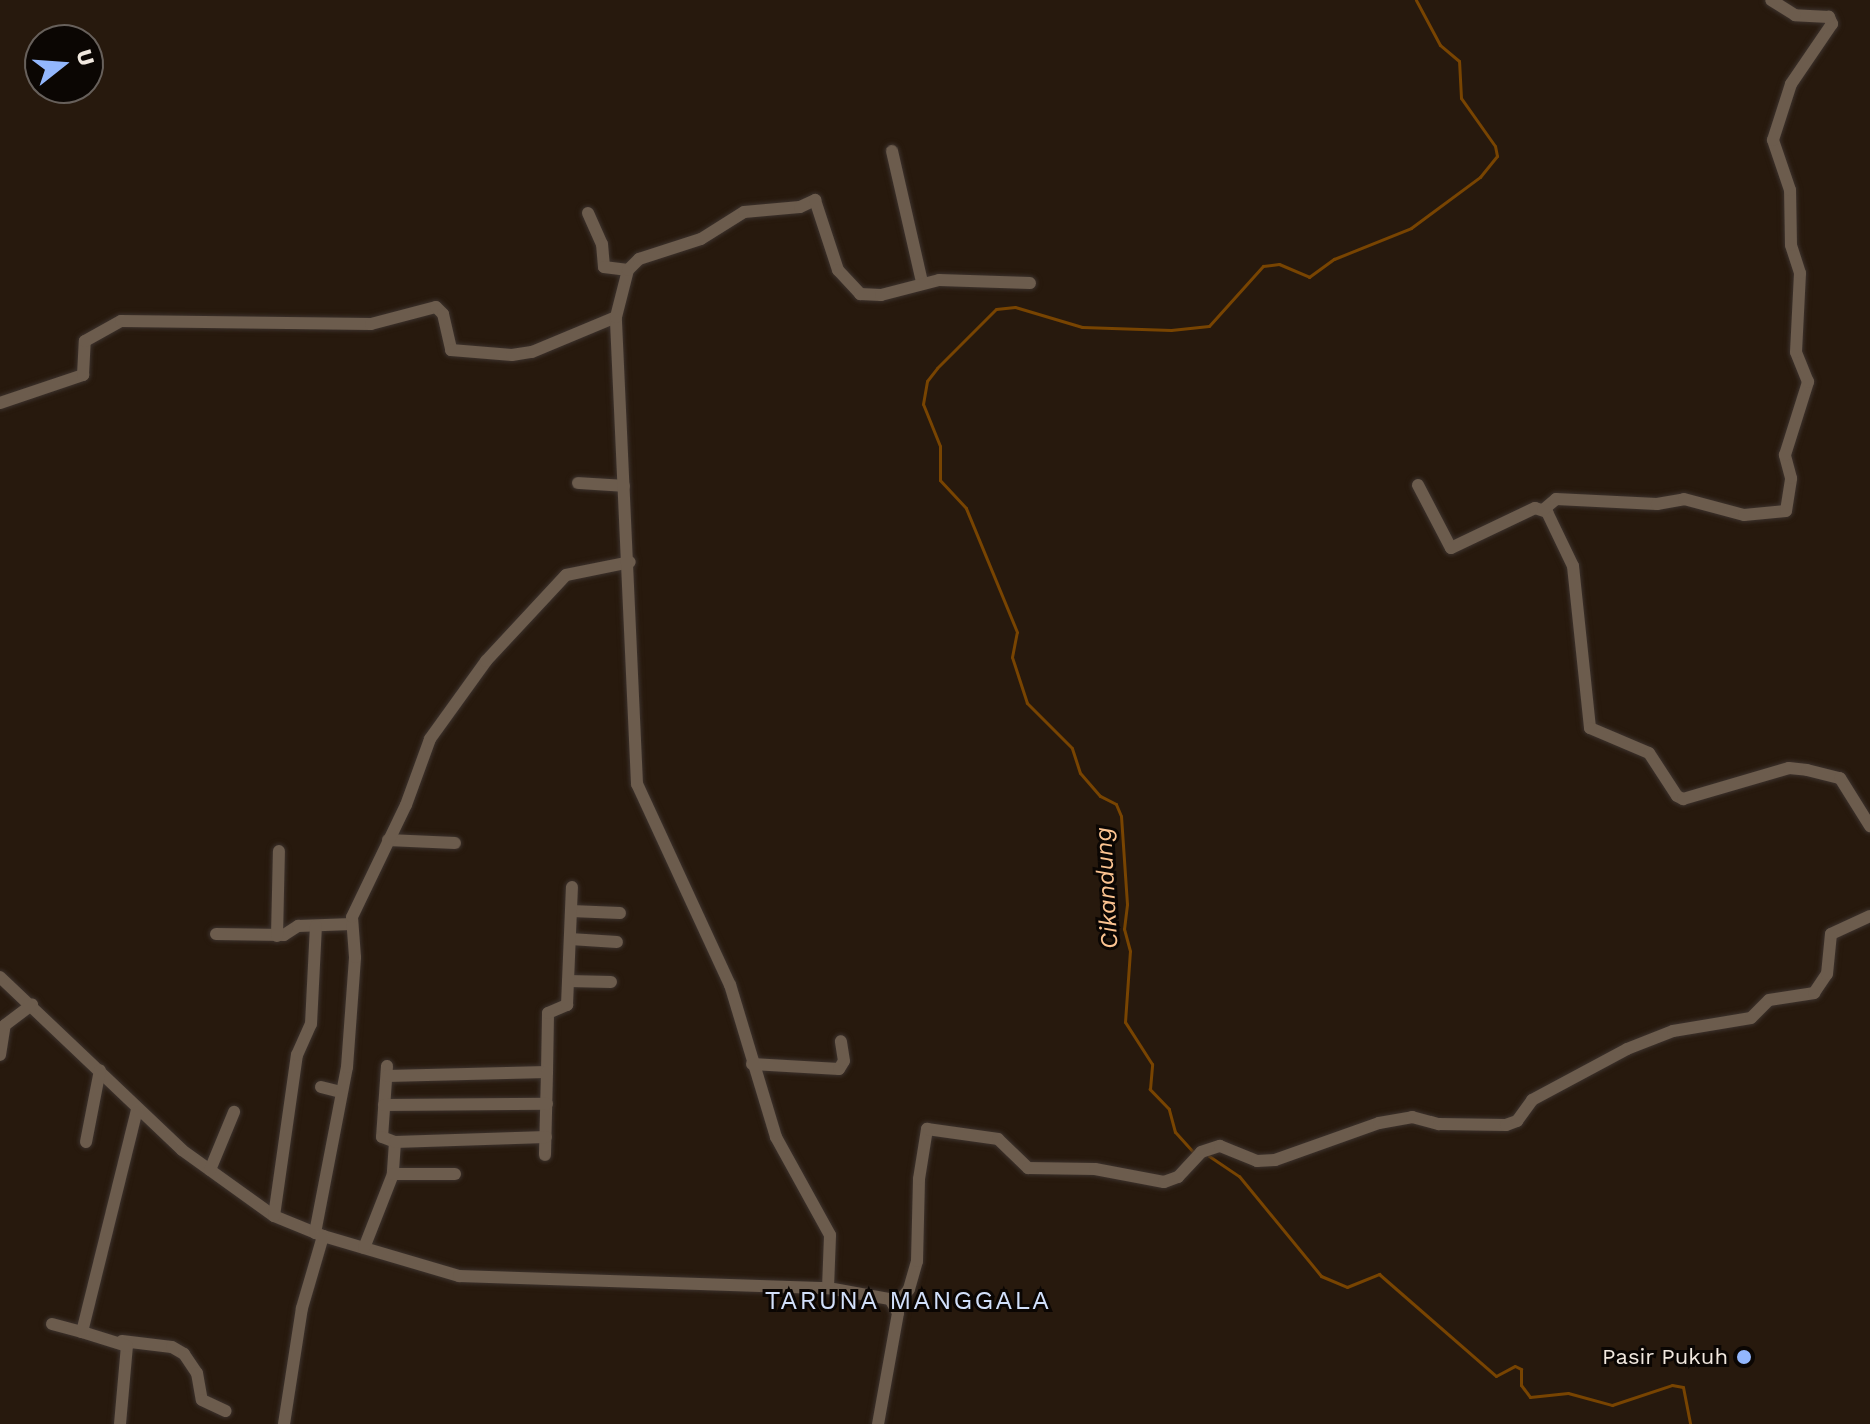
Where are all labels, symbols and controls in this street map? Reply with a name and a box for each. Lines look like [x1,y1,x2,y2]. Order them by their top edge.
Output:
north arrow [24,24,104,104]
text: U [71,46,100,69]
water label: Cikandung [1089,826,1125,950]
district label: TARUNA MANGGALA [764,1285,1052,1317]
place label: Pasir Pukuh [1602,1344,1728,1370]
marker: Pasir Pukuh [1735,1348,1753,1366]

